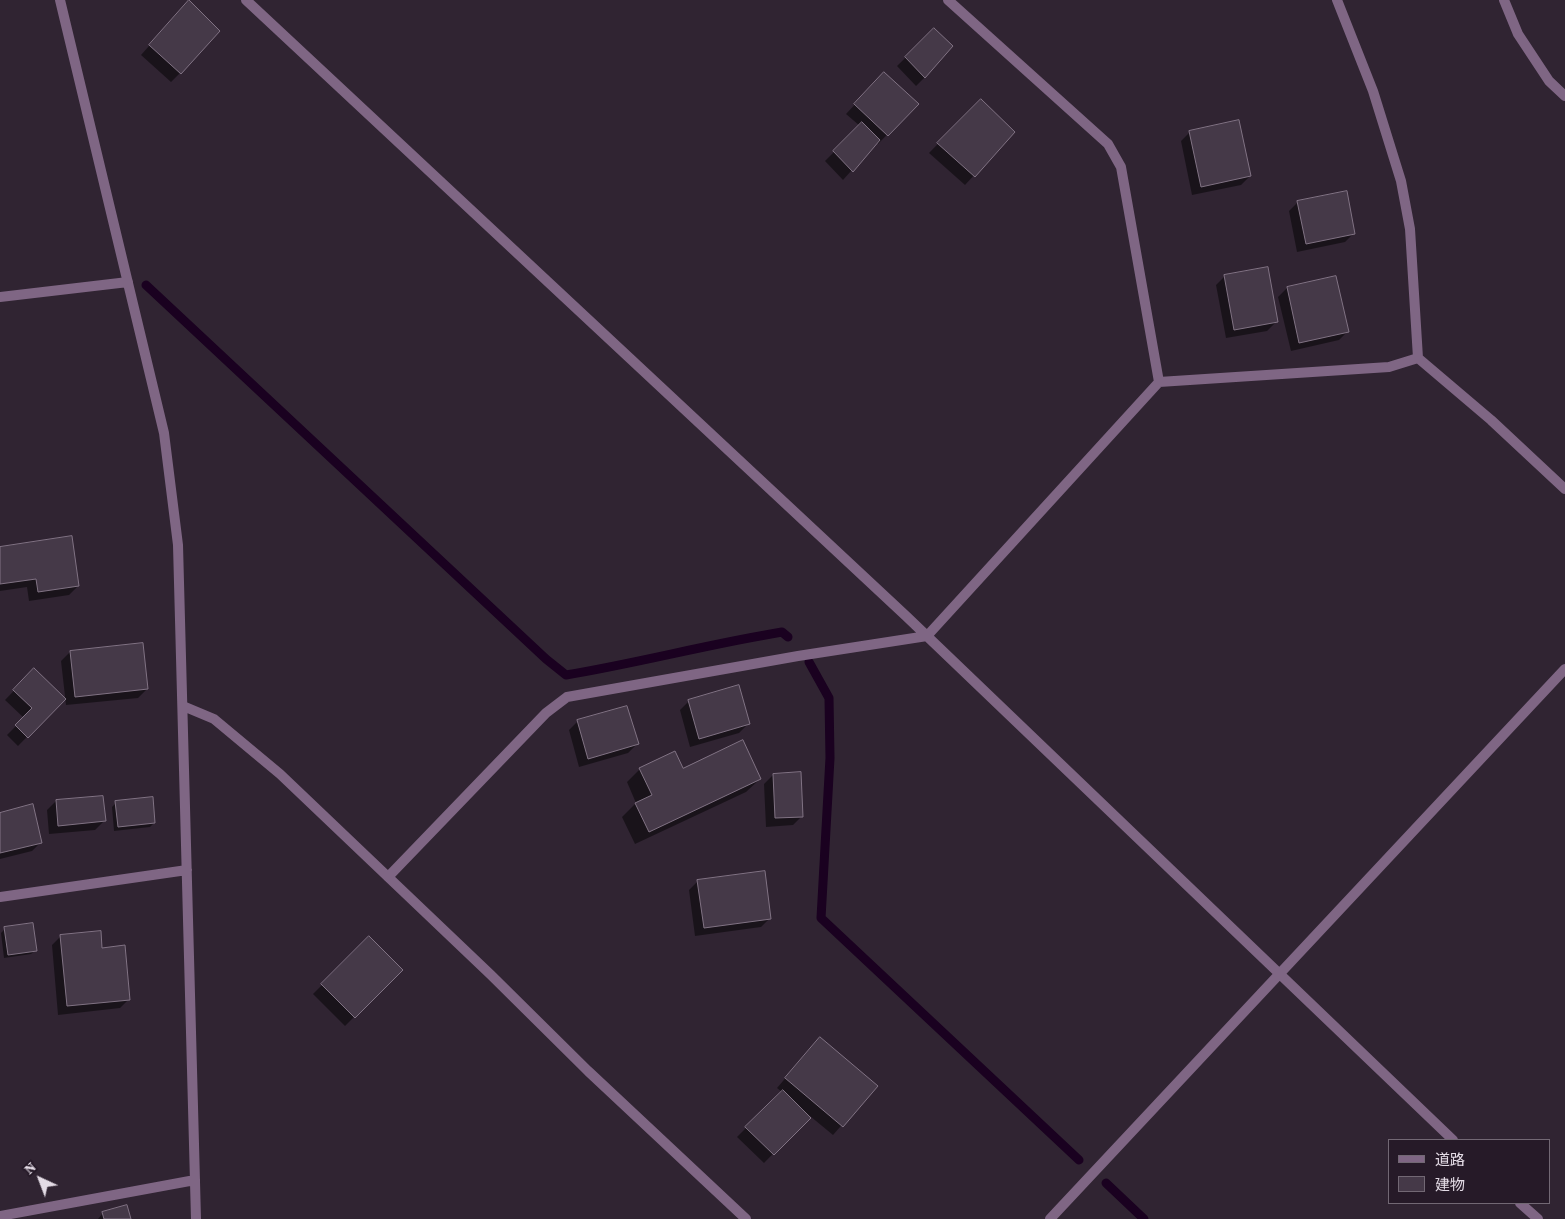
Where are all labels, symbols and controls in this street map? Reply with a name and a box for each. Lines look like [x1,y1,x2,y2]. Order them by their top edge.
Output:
legend [1388,1139,1550,1204]
text: 道路 [1435,1149,1465,1170]
north arrow [15,1154,65,1204]
text: N [19,1157,40,1179]
text: 建物 [1435,1174,1465,1195]

